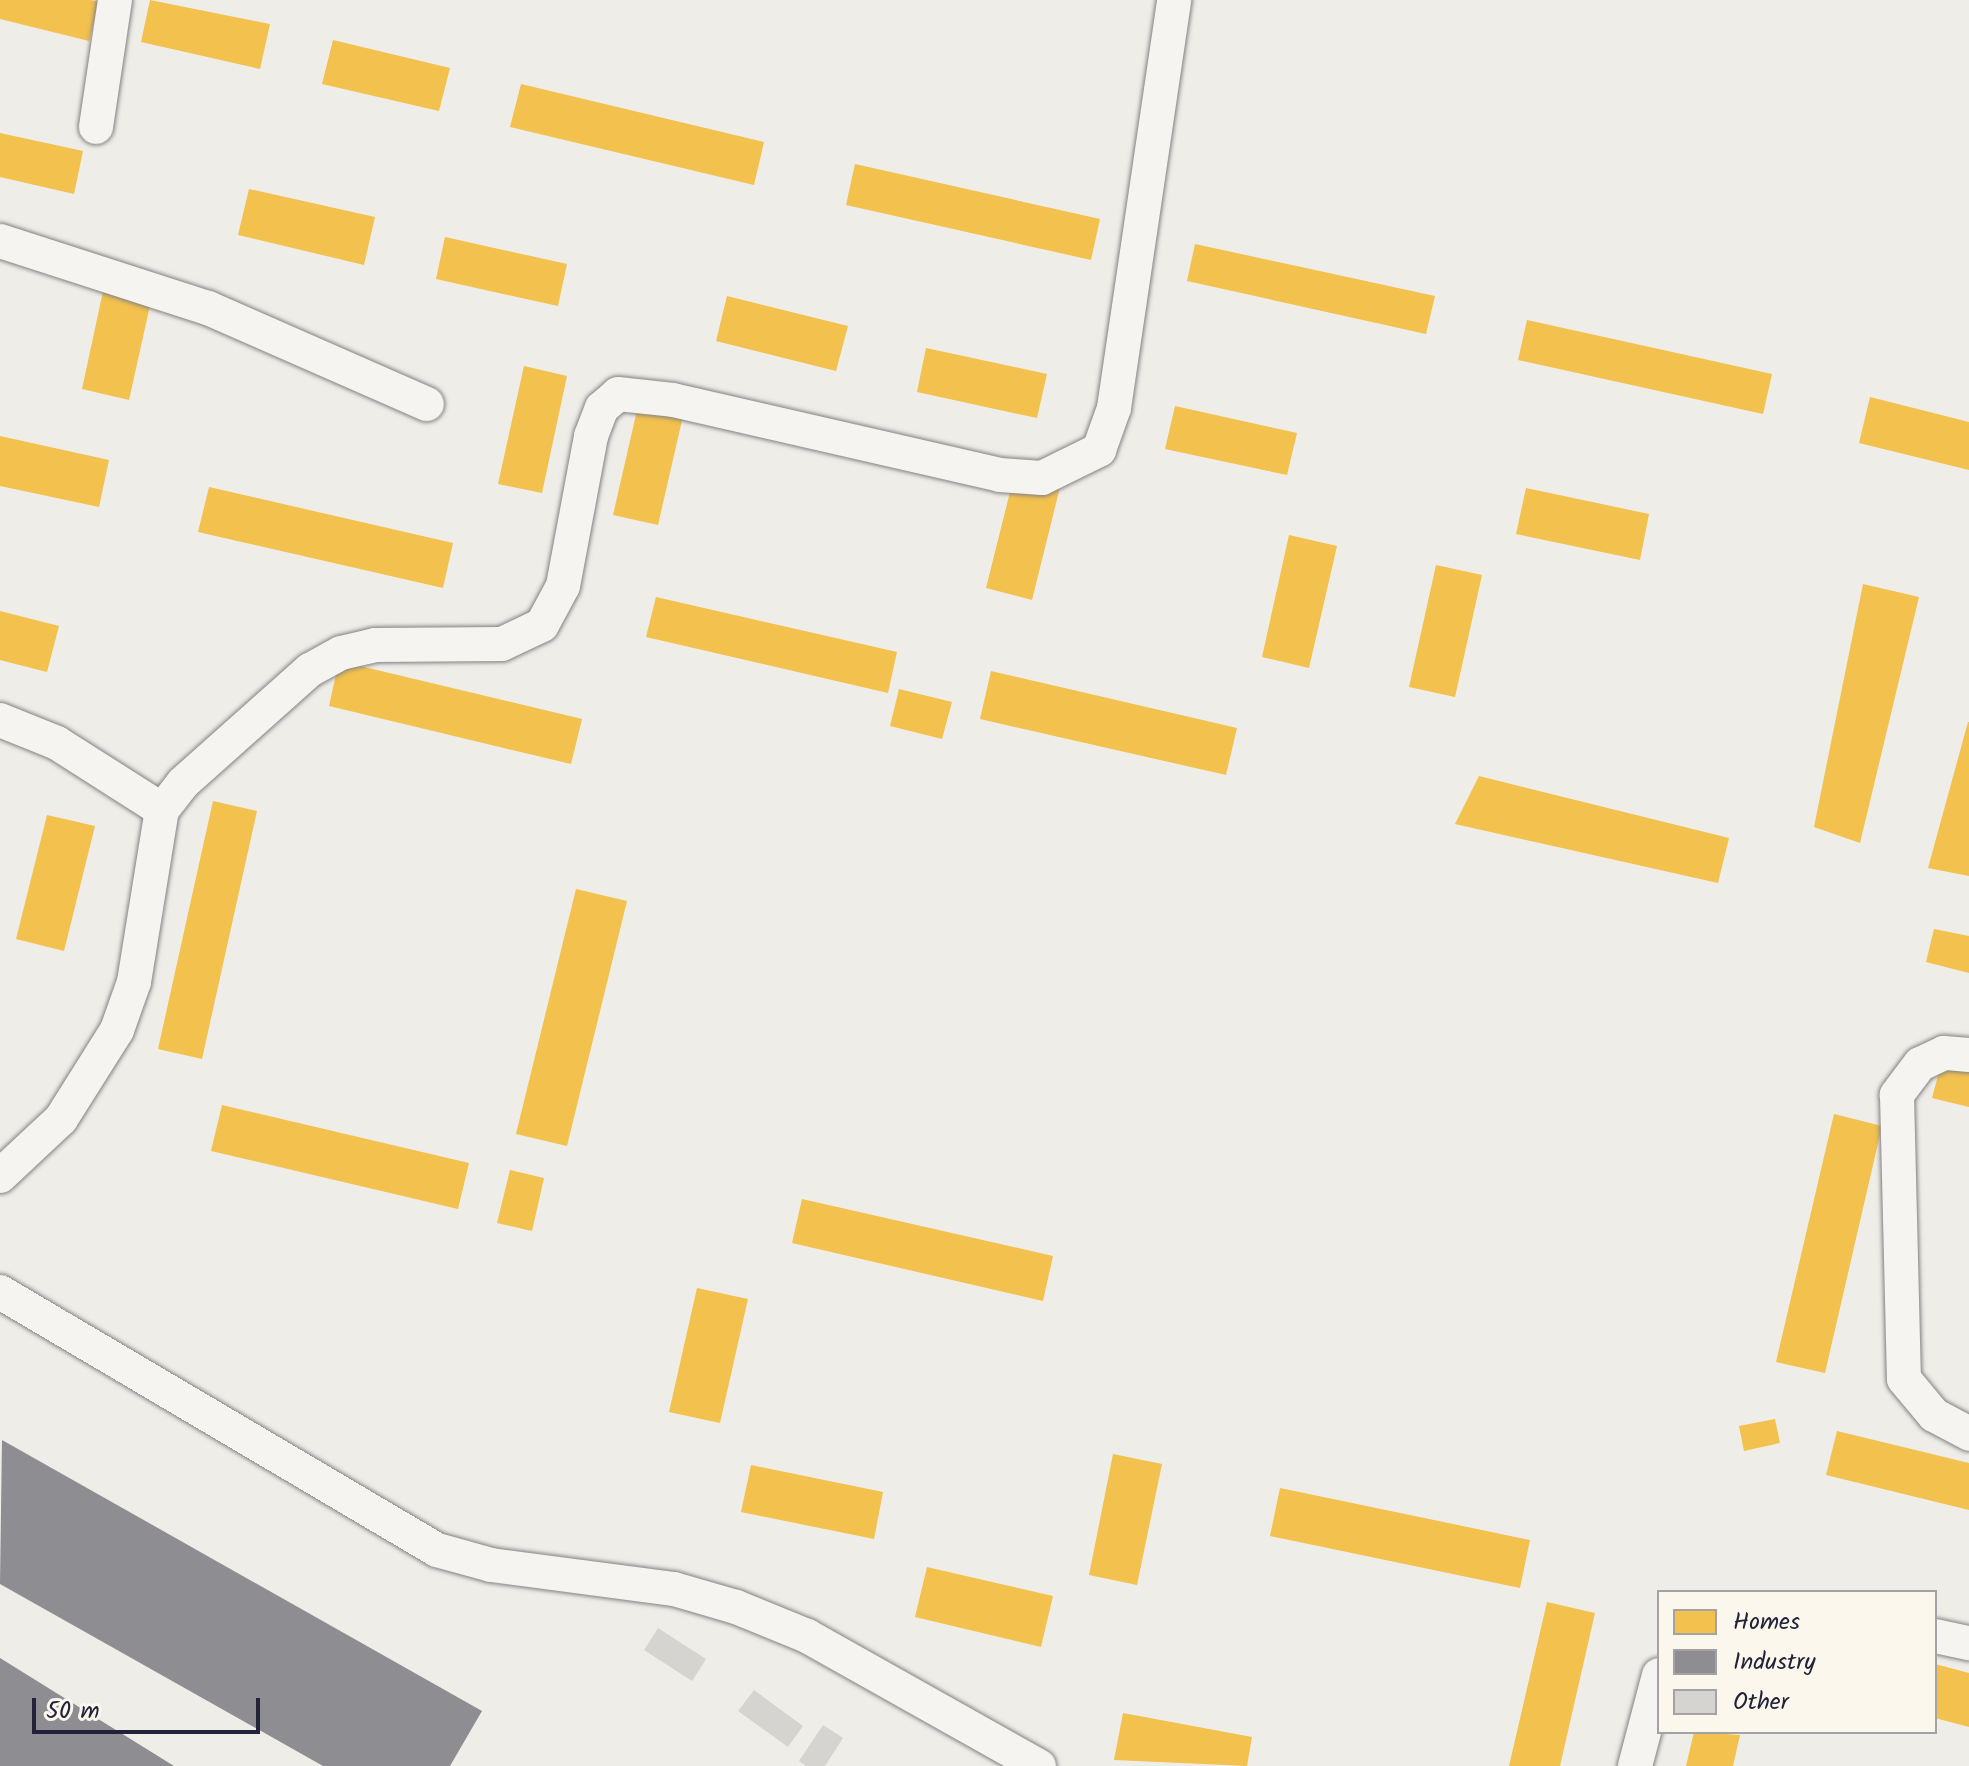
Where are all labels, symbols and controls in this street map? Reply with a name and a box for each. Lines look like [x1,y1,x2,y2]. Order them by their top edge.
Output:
legend [1657,1590,1937,1734]
text: Homes [1733,1603,1800,1642]
text: Industry [1733,1643,1815,1682]
scale bar [36,1682,264,1732]
text: Other [1733,1683,1789,1722]
text: 50 m [46,1692,100,1731]

